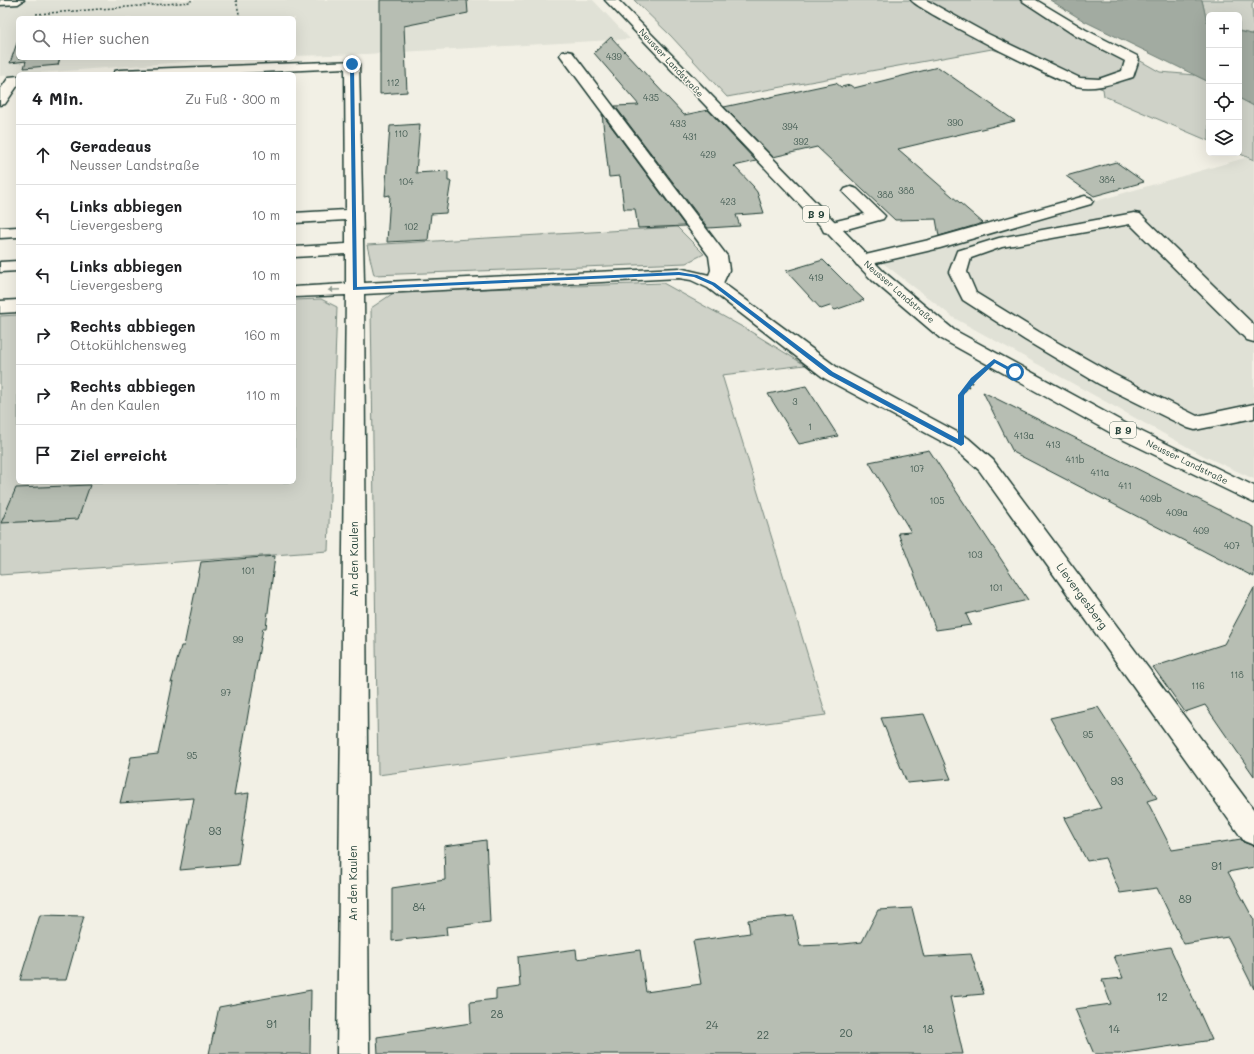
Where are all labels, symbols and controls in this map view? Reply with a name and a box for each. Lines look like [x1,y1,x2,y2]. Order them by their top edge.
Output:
map controls [1206,12,1242,156]
button: + [1206,12,1242,48]
search box [16,16,296,60]
street label: Neusser Landstraße [637,26,706,99]
icon: search [30,27,52,49]
text: Hier suchen [62,28,149,48]
button: − [1206,48,1242,84]
house number: 439 [606,51,623,62]
route end [343,55,361,73]
house number: 112 [386,77,400,88]
button: locate [1206,84,1242,120]
text: 4 Min. [32,87,83,109]
text: Zu Fuß · 300 m [185,90,280,107]
house number: 435 [643,92,659,103]
house number: 390 [947,117,964,128]
house number: 433 [670,118,686,129]
button: layers [1206,120,1242,156]
house number: 394 [782,121,799,132]
house number: 110 [394,128,408,139]
house number: 431 [683,131,697,142]
text: Geradeaus [70,136,151,156]
house number: 392 [793,136,809,147]
icon: ahead [32,144,54,166]
text: 10 m [252,146,280,163]
house number: 429 [700,149,716,160]
text: Neusser Landstraße [70,156,199,173]
house number: 384 [1099,174,1116,185]
house number: 104 [399,176,414,187]
house number: 388 [898,185,915,196]
house number: 388 [877,189,894,200]
text: Links abbiegen [70,196,182,216]
house number: 423 [720,196,736,207]
icon: left [32,204,54,226]
text: 10 m [252,206,280,223]
road number: B 9 [803,206,829,222]
text: Lievergesberg [70,216,163,233]
house number: 102 [404,221,418,232]
text: Links abbiegen [70,256,182,276]
street label: Neusser Landstraße [862,258,937,325]
icon: left [32,264,54,286]
text: 10 m [252,266,280,283]
house number: 419 [809,272,824,283]
text: Lievergesberg [70,276,163,293]
one-way arrow [328,287,340,294]
text: Rechts abbiegen [70,316,195,336]
icon: right [32,324,54,346]
text: 160 m [244,326,280,343]
text: Ottokühlchensweg [70,336,186,353]
route start [1006,363,1024,381]
text: Rechts abbiegen [70,376,195,396]
icon: right [32,384,54,406]
text: 110 m [246,386,280,403]
text: An den Kaulen [70,396,160,413]
house number: 3 [792,396,798,407]
house number: 1 [808,421,812,432]
road number: B 9 [1110,422,1136,438]
house number: 413a [1014,430,1034,441]
street label: Neusser Landstraße [1145,437,1230,486]
house number: 413 [1046,439,1060,450]
icon: arrive [32,444,54,466]
text: Ziel erreicht [70,445,167,465]
house number: 411b [1065,454,1085,465]
house number: 107 [910,463,924,474]
house number: 411a [1091,467,1110,478]
house number: 411 [1118,480,1132,491]
house number: 409b [1140,493,1162,504]
house number: 105 [930,495,944,506]
house number: 409a [1166,507,1188,518]
street label: An den Kaulen [346,521,361,597]
house number: 409 [1193,525,1210,536]
house number: 407 [1224,540,1240,551]
house number: 103 [968,549,982,560]
street label: Lievergesberg [1053,560,1112,632]
house number: 101 [241,565,255,576]
house number: 101 [989,582,1003,593]
house number: 99 [233,634,244,645]
house number: 118 [1230,669,1244,680]
house number: 116 [1191,680,1205,691]
house number: 97 [221,687,231,698]
house number: 95 [1083,729,1093,740]
house number: 95 [187,750,197,761]
house number: 93 [1111,773,1124,788]
house number: 93 [209,823,222,838]
street label: An den Kaulen [345,845,360,921]
house number: 91 [1211,858,1223,873]
house number: 89 [1178,891,1192,906]
house number: 84 [412,899,426,914]
house number: 12 [1156,989,1168,1004]
house number: 28 [491,1006,504,1021]
house number: 91 [266,1016,278,1031]
house number: 24 [706,1017,719,1032]
house number: 18 [922,1021,934,1036]
house number: 14 [1108,1021,1120,1036]
house number: 20 [840,1025,853,1040]
house number: 22 [757,1027,769,1042]

